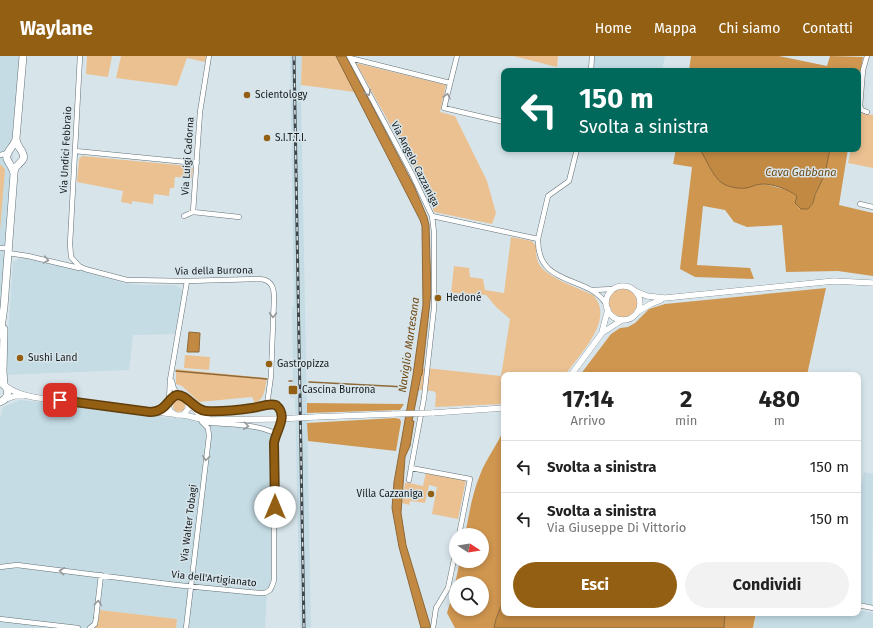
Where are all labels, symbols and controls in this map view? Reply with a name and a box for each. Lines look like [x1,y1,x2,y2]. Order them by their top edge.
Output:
text: Waylane [20,17,93,40]
text: Home [595,20,632,37]
text: Mappa [654,20,697,37]
text: Chi siamo [719,20,780,37]
text: Contatti [802,20,853,37]
text: 150 m [579,82,654,115]
icon: left [513,84,565,136]
one-way arrow [364,88,371,96]
place label: Scientology [255,89,308,101]
marker: Scientology [242,90,252,100]
one-way arrow [442,92,451,99]
street label: Via Undici Febbraio [58,106,74,194]
street label: Via Luigi Cadorna [179,116,197,196]
text: Svolta a sinistra [579,116,709,138]
street label: Via Angelo Cazzaniga [388,119,442,209]
place label: S.I.T.T.I. [275,132,306,144]
marker: S.I.T.T.I. [262,133,272,143]
water label: Cava Gabbana [765,166,837,179]
one-way arrow [43,256,49,264]
street label: Via della Burrona [175,264,253,278]
place label: Hedoné [446,292,481,304]
marker: Hedoné [433,293,443,303]
water label: Naviglio Martesana [396,296,422,394]
one-way arrow [269,312,277,318]
place label: Sushi Land [28,352,77,364]
marker: Sushi Land [15,353,25,363]
place label: Gastropizza [277,358,329,370]
marker: Gastropizza [264,359,274,369]
pin [43,383,77,417]
marker: Cascina Burrona [287,384,299,396]
place label: Cascina Burrona [302,384,376,396]
text: 17:14 [562,385,614,413]
text: 2 [680,385,692,413]
text: 480 [758,385,800,413]
icon: arrive [49,389,71,411]
text: Arrivo [570,413,606,428]
text: min [675,413,697,428]
text: m [774,413,785,428]
one-way arrow [243,421,250,430]
one-way arrow [202,455,211,461]
icon: left [513,456,535,478]
text: Svolta a sinistra [547,458,657,476]
text: 150 m [810,458,849,476]
street label: Via Walter Tobagi [178,483,200,562]
position arrow [254,486,296,528]
place label: Villa Cazzaniga [357,488,423,500]
marker: Villa Cazzaniga [426,489,436,499]
text: Svolta a sinistra [547,502,657,520]
icon: left [513,508,535,530]
text: 150 m [810,510,849,528]
text: Via Giuseppe Di Vittorio [547,520,686,535]
north arrow [449,528,489,568]
map controls [449,528,489,616]
button: Esci [513,562,677,608]
button: Condividi [685,562,849,608]
one-way arrow [59,566,65,575]
street label: Via dell'Artigianato [171,569,257,589]
button: search [449,576,489,616]
one-way arrow [93,600,102,606]

